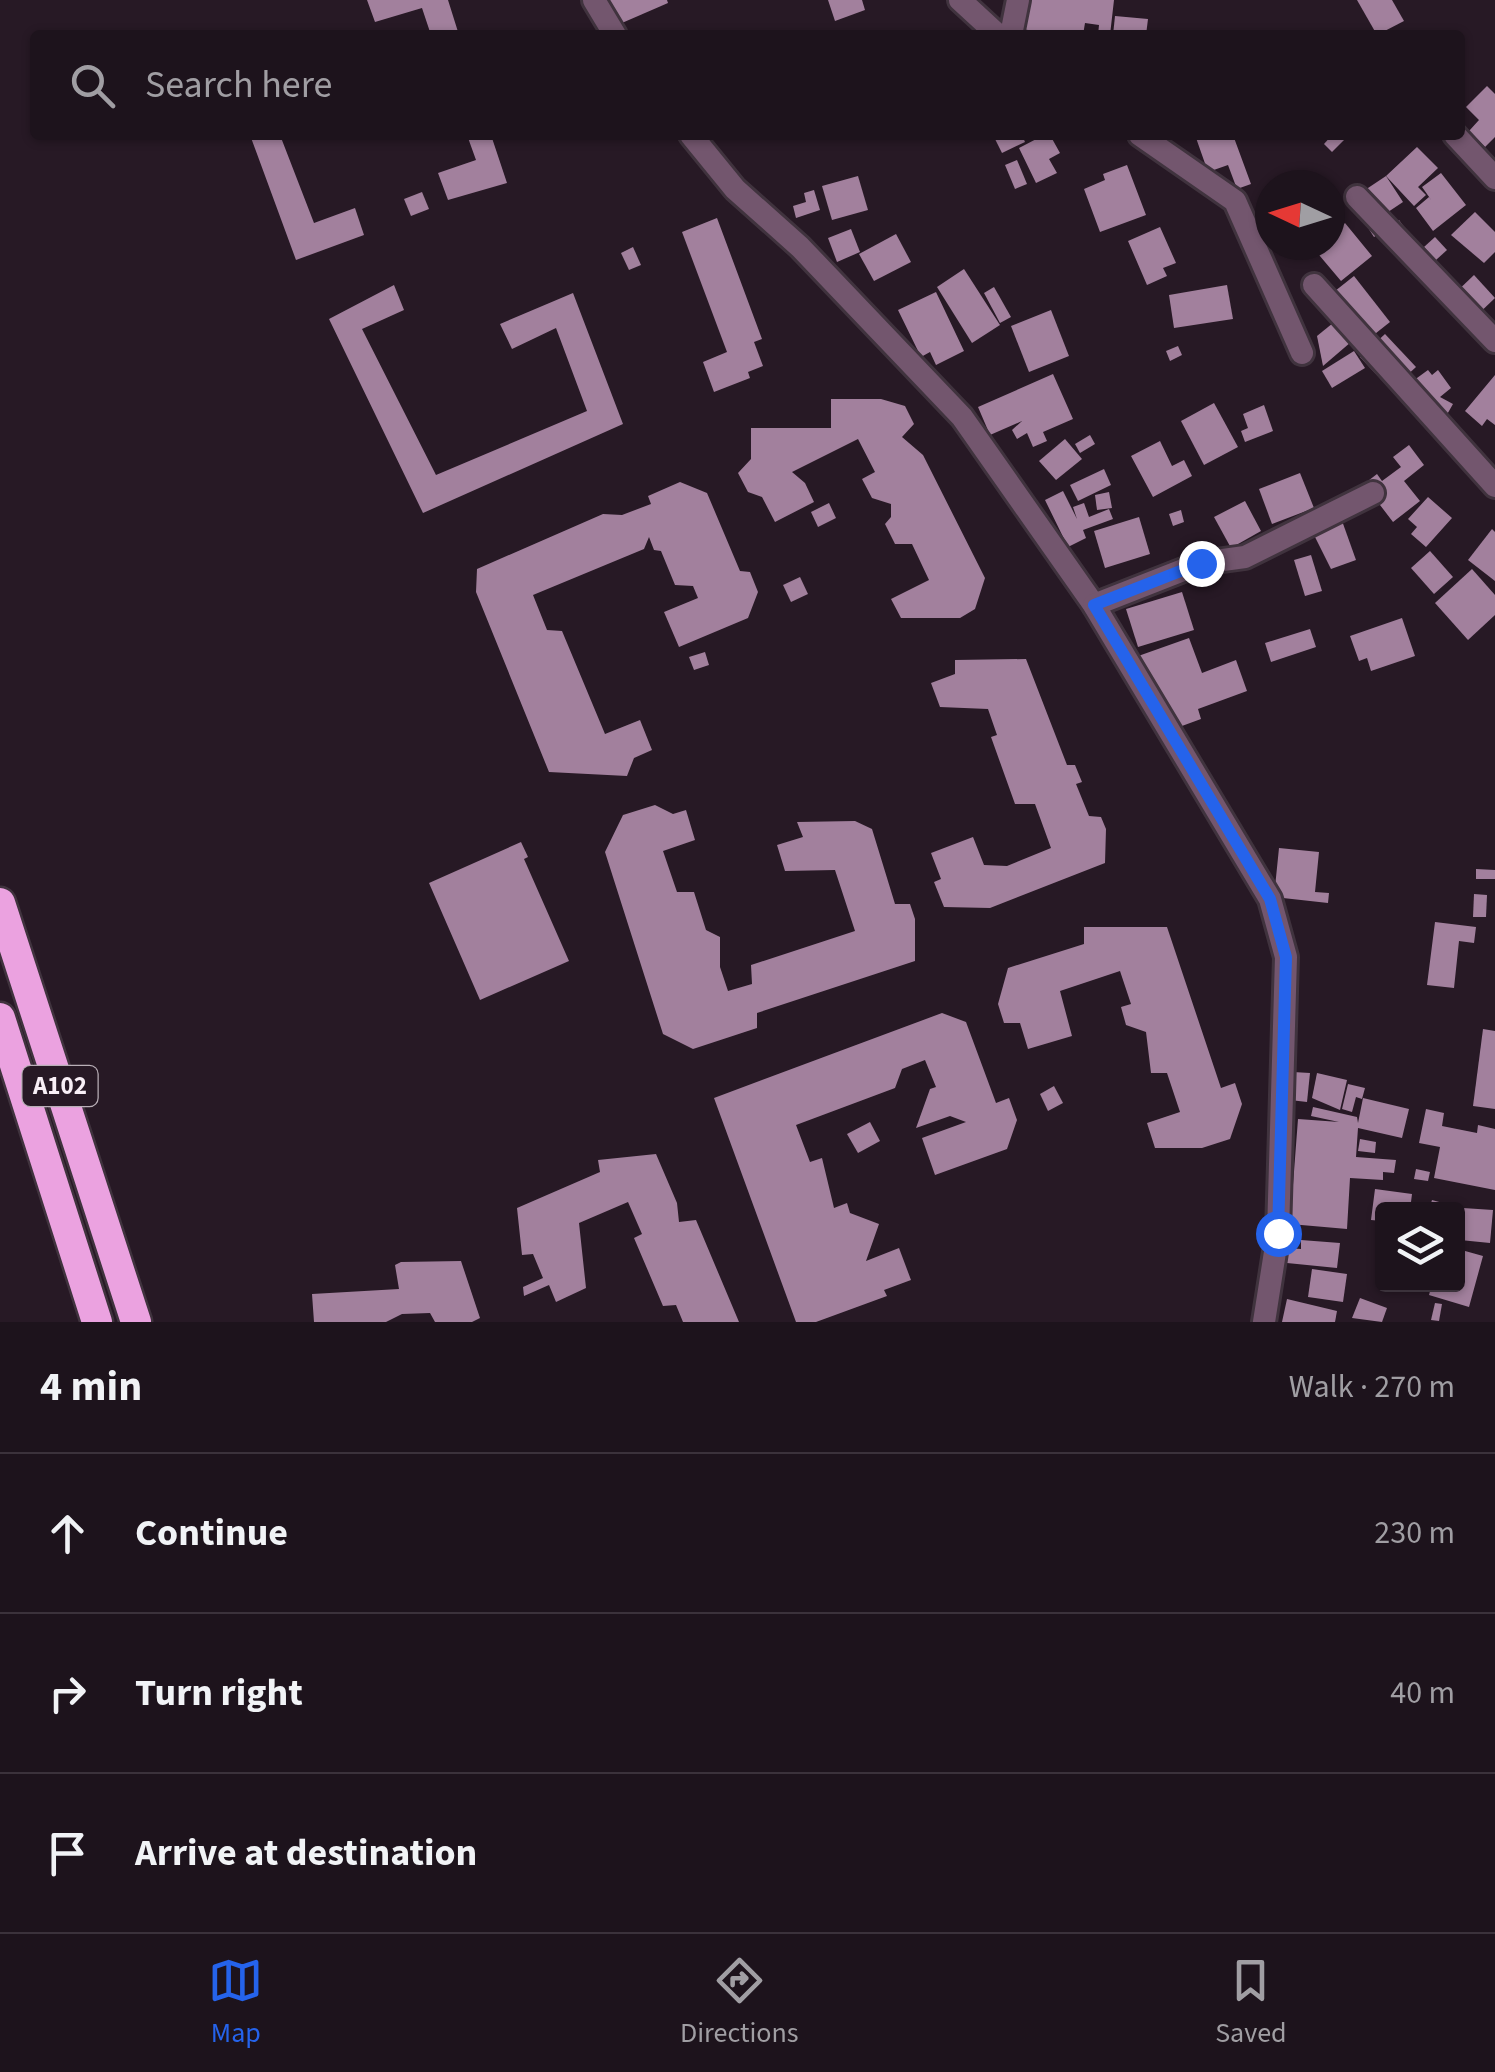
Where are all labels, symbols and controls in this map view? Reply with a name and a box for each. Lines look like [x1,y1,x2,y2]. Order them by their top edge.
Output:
search box [30,30,1465,140]
icon: search [65,58,120,113]
text: Search here [145,58,332,112]
north arrow [1255,170,1345,260]
route end [1179,541,1225,587]
road number: A102 [22,1066,98,1106]
map controls [1375,1202,1465,1292]
button: layers [1375,1202,1465,1292]
route start [1256,1211,1302,1257]
text: 4 min [40,1357,142,1417]
text: Walk · 270 m [1289,1364,1455,1410]
icon: ahead [40,1506,95,1561]
text: Continue [135,1506,288,1560]
text: 230 m [1374,1510,1455,1556]
icon: right [40,1666,95,1721]
text: Turn right [135,1666,303,1720]
text: 40 m [1390,1670,1455,1716]
icon: arrive [40,1826,95,1881]
text: Arrive at destination [135,1826,477,1880]
tab: Map [208,1953,263,2053]
tab: Directions [680,1953,799,2053]
tab: Saved [1215,1953,1287,2053]

